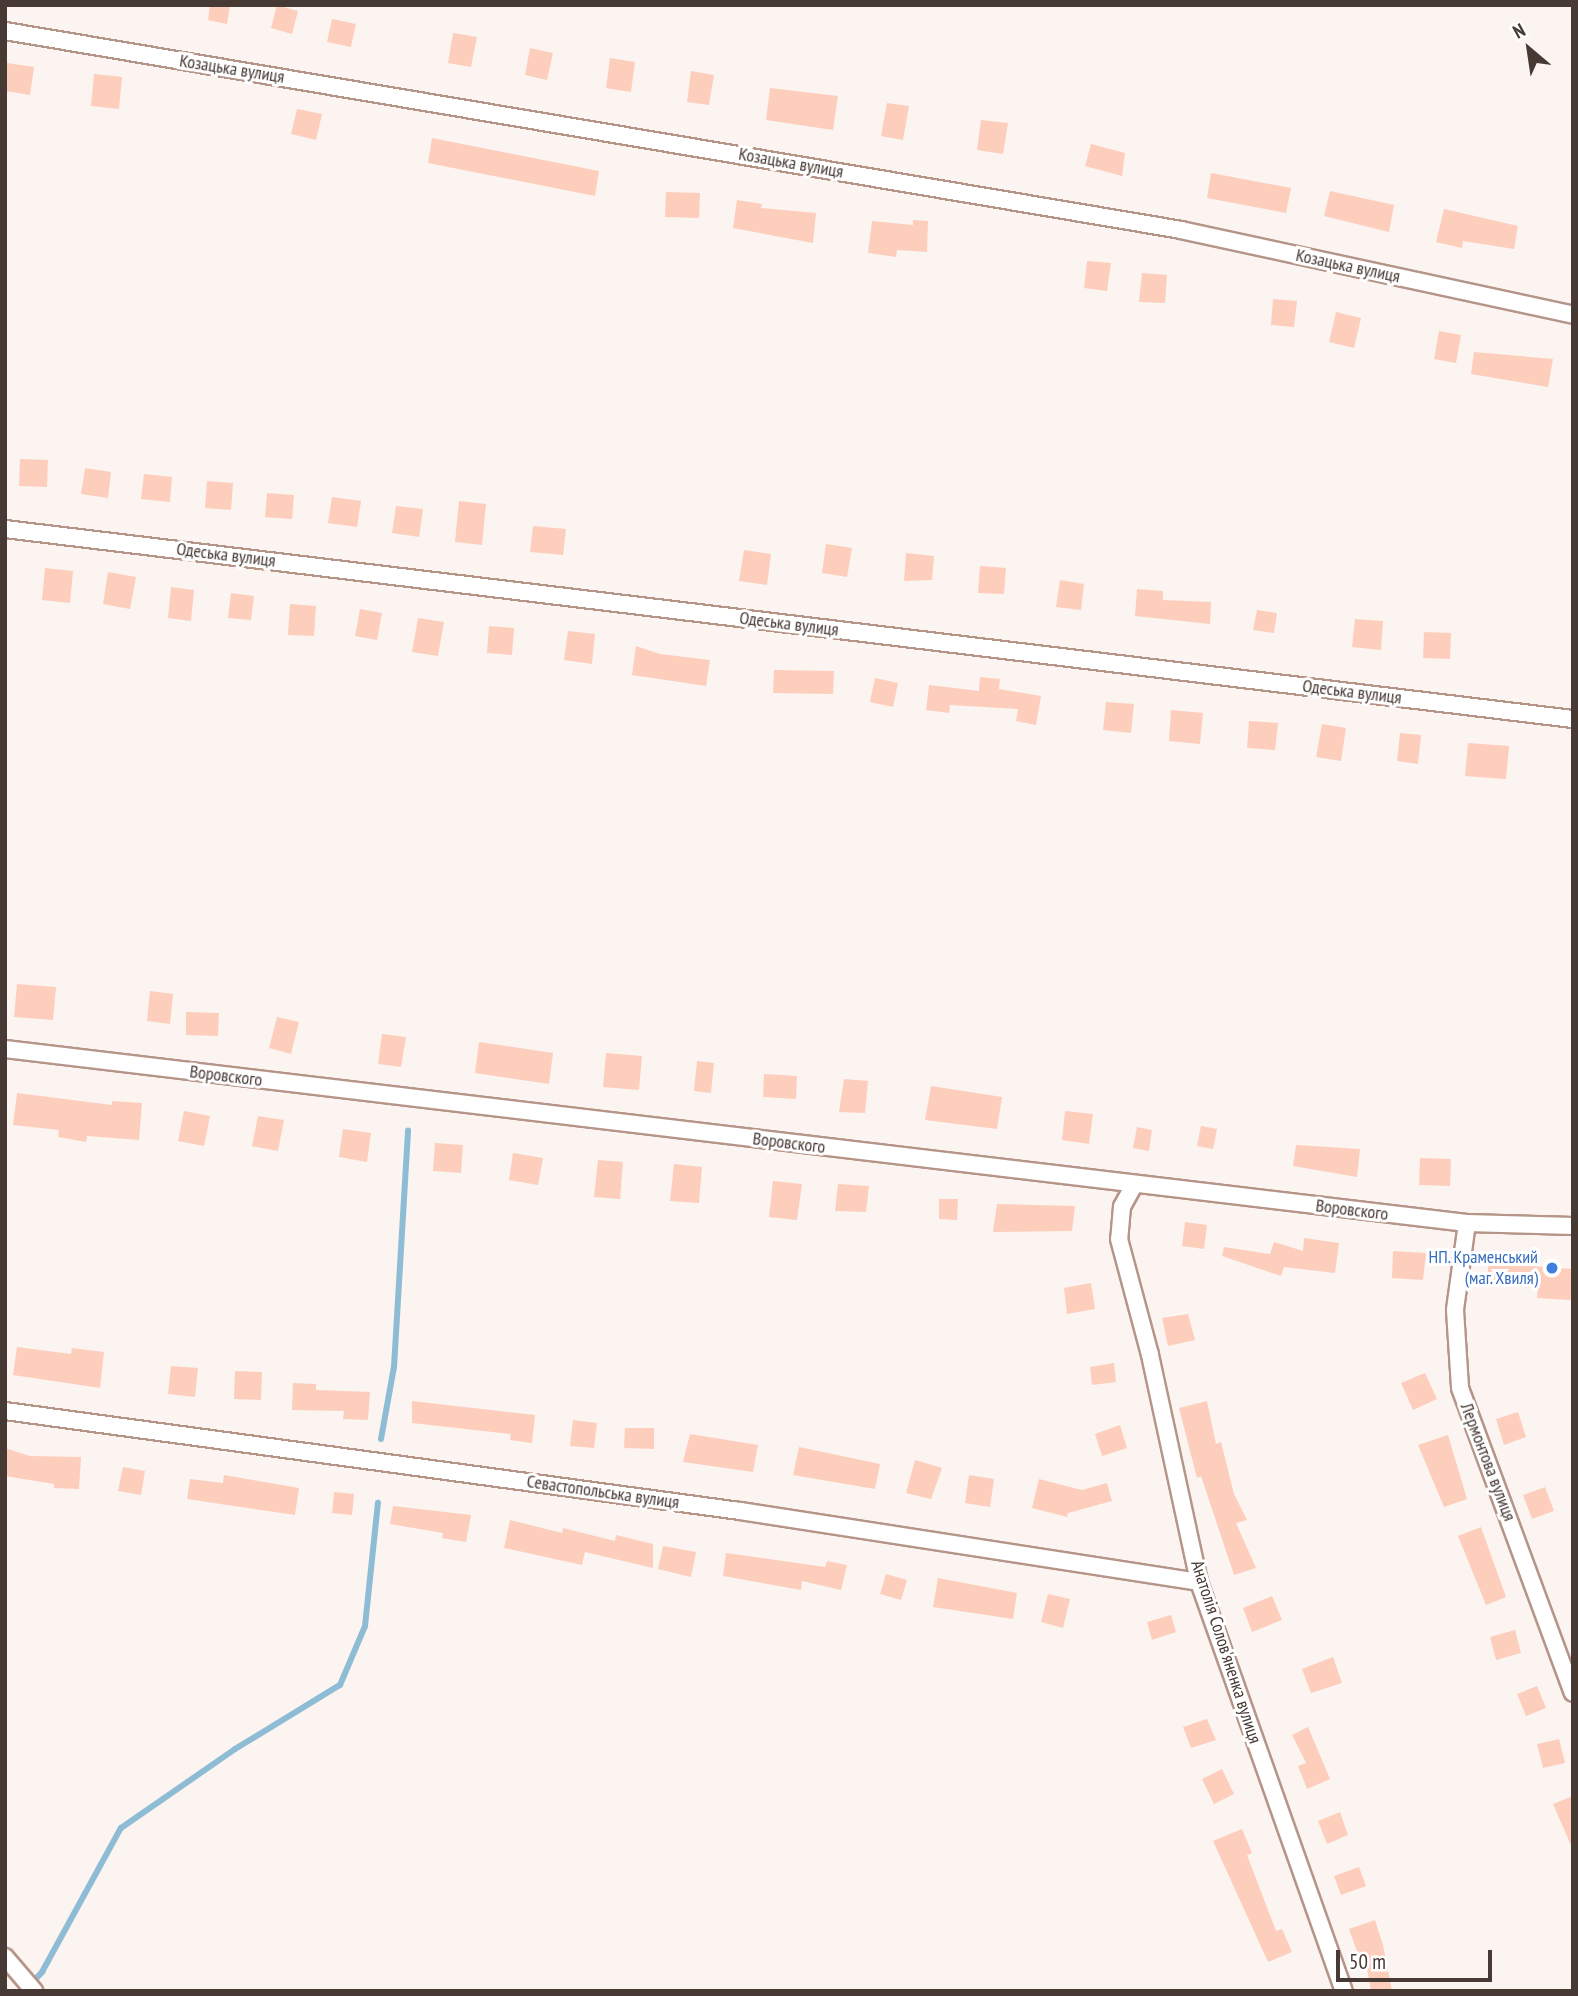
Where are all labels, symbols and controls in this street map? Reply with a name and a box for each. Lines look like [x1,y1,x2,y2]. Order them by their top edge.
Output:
north arrow [1494,14,1564,84]
text: N [1509,18,1529,44]
street label: Козацька вулиця [178,50,286,88]
street label: Козацька вулиця [737,143,845,183]
street label: Козацька вулиця [1294,244,1402,288]
street label: Одеська вулиця [175,538,277,572]
street label: Одеська вулиця [738,607,840,641]
street label: Одеська вулиця [1301,675,1403,709]
street label: Воровского [188,1061,264,1091]
street label: Воровского [751,1128,827,1158]
street label: Воровского [1314,1195,1390,1225]
place label: НП. Краменський (маг. Хвиля) [1427,1247,1538,1290]
marker: НП. Краменський (маг. Хвиля) [1544,1260,1560,1276]
street label: Лермонтова вулиця [1456,1400,1520,1524]
street label: Севастопольська вулиця [525,1471,681,1513]
street label: Анатолія Солов'яненка вулиця [1186,1558,1266,1746]
scale bar [1340,1937,1496,1981]
text: 50 m [1349,1948,1386,1975]

